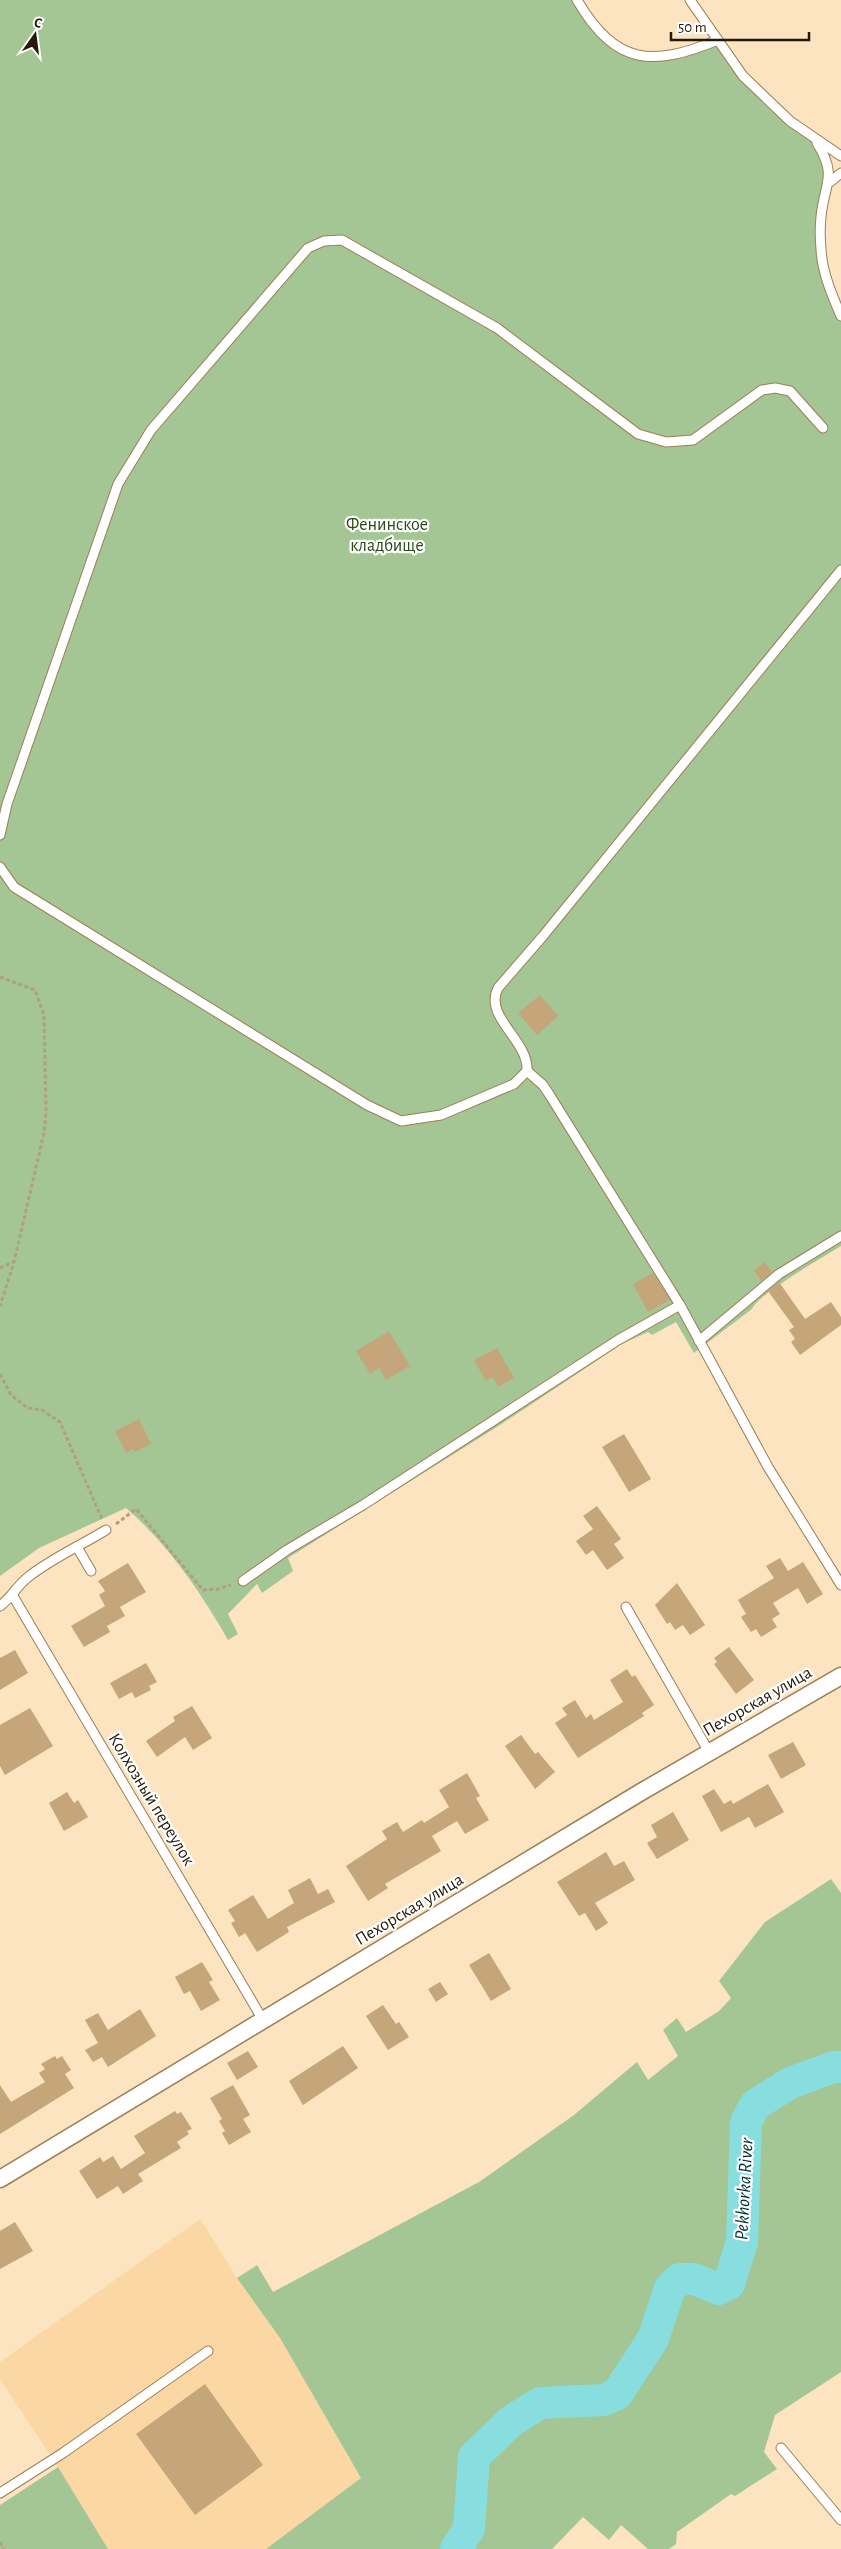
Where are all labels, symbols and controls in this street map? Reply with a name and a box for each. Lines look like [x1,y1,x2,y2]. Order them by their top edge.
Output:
north arrow [10,10,60,60]
scale bar [671,10,808,42]
text: С [32,16,44,31]
text: 50 m [678,20,707,35]
park label: Фенинское кладбище [346,516,428,555]
street label: Пехорская улица [700,1663,815,1740]
street label: Колхозный переулок [105,1730,198,1869]
street label: Пехорская улица [352,1871,467,1949]
water label: Pekhorka River [732,2137,757,2241]

